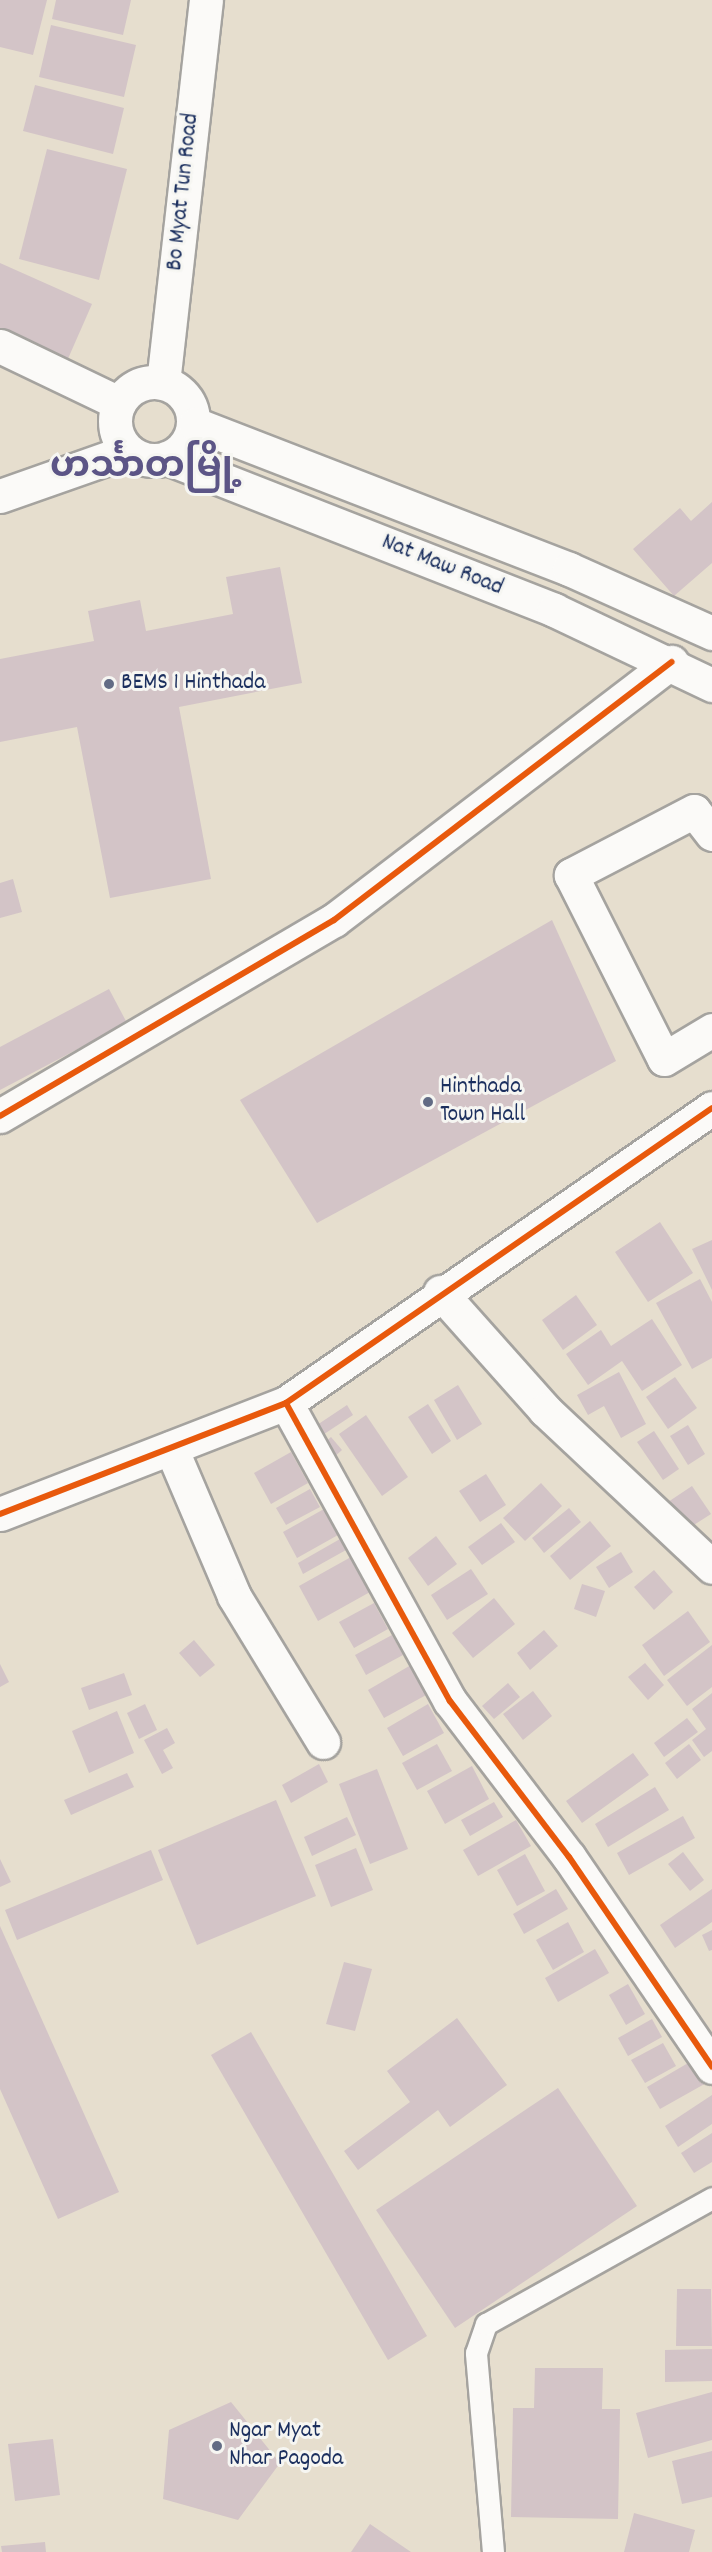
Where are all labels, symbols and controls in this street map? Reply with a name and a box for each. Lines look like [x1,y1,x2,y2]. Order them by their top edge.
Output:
street label: Bo Myat Tun Road [161,112,207,272]
district label: ဟင်္သာတမြို့ [50,448,242,492]
street label: Nat Maw Road [377,529,507,603]
place label: BEMS 1 Hinthada [121,670,266,698]
marker: BEMS 1 Hinthada [102,677,116,691]
place label: Hinthada Town Hall [440,1074,525,1130]
marker: Hinthada Town Hall [421,1095,435,1109]
place label: Ngar Myat Nhar Pagoda [229,2418,343,2474]
marker: Ngar Myat Nhar Pagoda [210,2439,224,2453]

